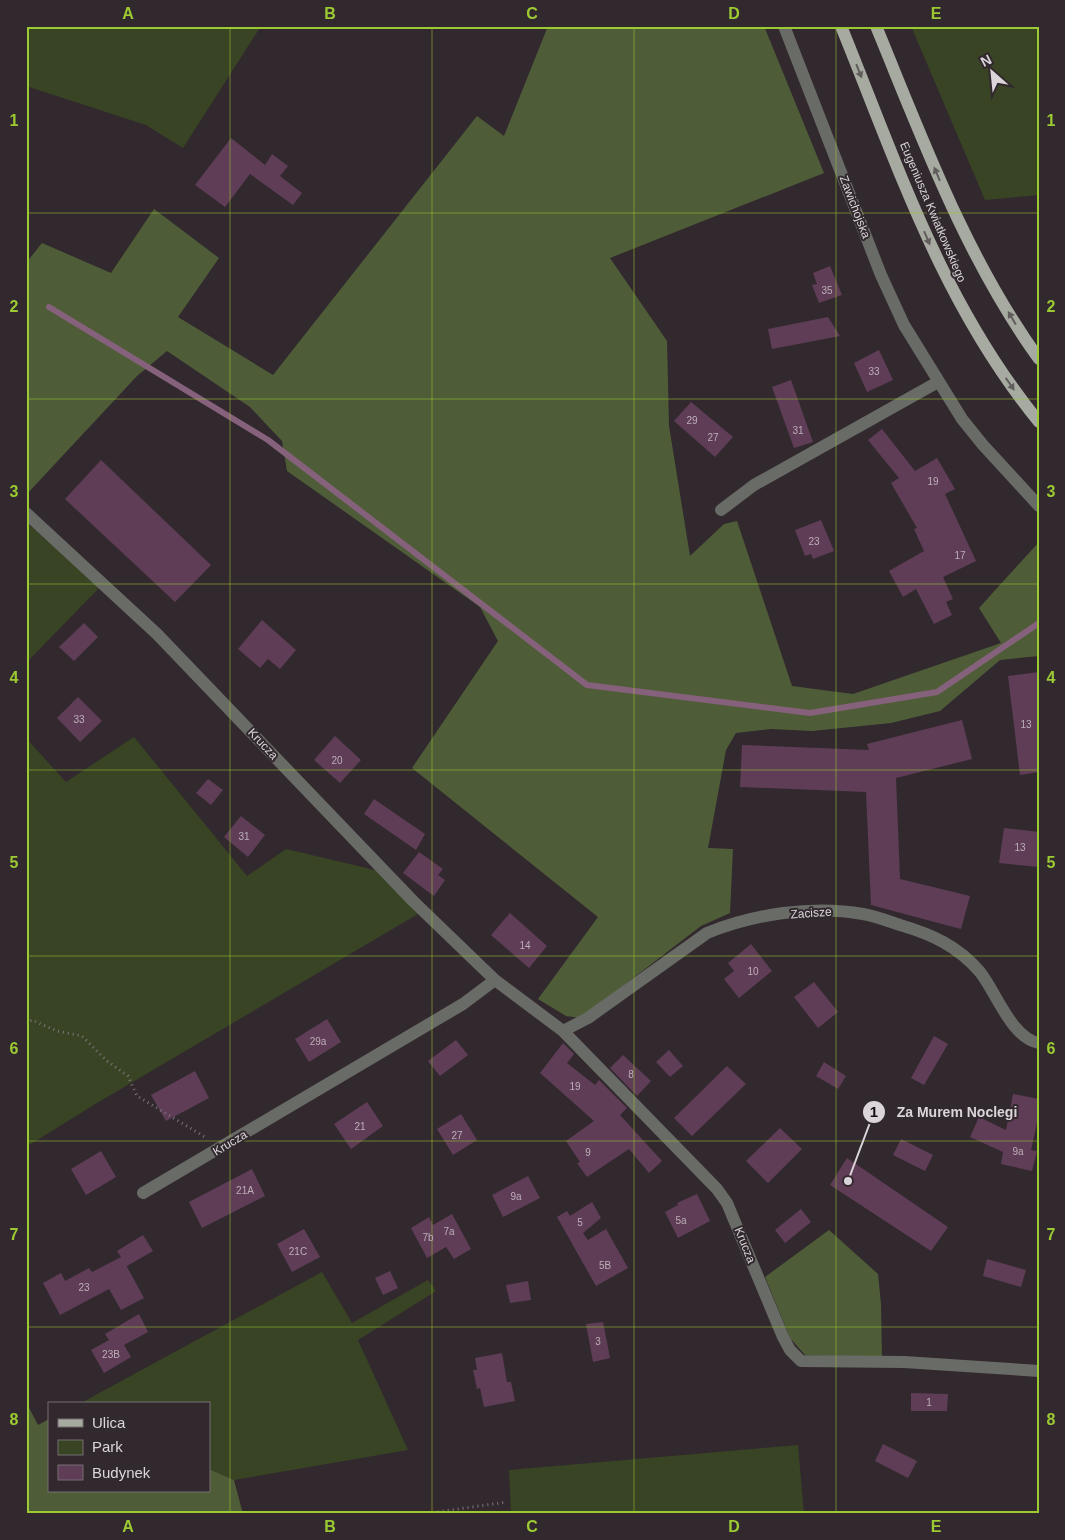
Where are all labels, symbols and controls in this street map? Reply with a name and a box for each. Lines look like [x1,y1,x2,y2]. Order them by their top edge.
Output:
text: A [122,5,134,22]
text: B [324,5,336,22]
text: C [526,5,538,22]
text: D [728,5,740,22]
text: E [931,5,942,22]
north arrow [968,48,1018,98]
text: N [978,51,994,70]
one-way arrow [856,64,864,79]
text: 1 [10,112,19,129]
text: 1 [1047,112,1056,129]
street label: Eugeniusza Kwiatkowskiego [897,140,969,285]
one-way arrow [932,167,940,181]
street label: Zawichojska [837,174,873,241]
one-way arrow [924,231,932,245]
house number: 35 [821,285,833,296]
text: 2 [10,298,19,315]
text: 2 [1047,298,1056,315]
one-way arrow [1007,312,1016,325]
house number: 33 [868,366,880,377]
one-way arrow [1005,378,1015,391]
house number: 29 [686,415,698,426]
house number: 31 [792,425,804,436]
house number: 27 [707,432,719,443]
house number: 19 [927,476,939,487]
text: 3 [10,483,19,500]
text: 3 [1047,483,1056,500]
house number: 23 [808,536,820,547]
house number: 17 [954,550,966,561]
text: 4 [10,669,19,686]
text: 4 [1047,669,1056,686]
house number: 33 [73,714,85,725]
house number: 13 [1020,719,1032,730]
street label: Krucza [245,726,281,763]
house number: 20 [331,755,343,766]
house number: 31 [238,831,250,842]
house number: 13 [1014,842,1026,853]
text: 5 [10,854,19,871]
text: 5 [1047,854,1056,871]
street label: Zacisze [790,905,832,921]
house number: 14 [519,940,531,951]
house number: 10 [747,966,759,977]
house number: 29a [310,1036,327,1047]
text: 6 [10,1040,19,1057]
text: 6 [1047,1040,1056,1057]
house number: 8 [628,1069,634,1080]
house number: 19 [569,1081,581,1092]
callout: Za Murem Noclegi [862,1098,1028,1127]
text: 1 [870,1103,878,1120]
text: Za Murem Noclegi [897,1104,1017,1120]
house number: 21 [354,1121,366,1132]
street label: Krucza [210,1127,250,1159]
house number: 27 [451,1130,463,1141]
house number: 9a [1012,1146,1024,1157]
house number: 9 [585,1147,591,1158]
house number: 21A [236,1185,254,1196]
house number: 9a [510,1191,522,1202]
house number: 5a [675,1215,687,1226]
house number: 5 [577,1217,583,1228]
street label: Krucza [732,1225,759,1265]
text: 7 [10,1226,19,1243]
house number: 7a [443,1226,455,1237]
text: 7 [1047,1226,1056,1243]
house number: 7b [422,1232,434,1243]
house number: 21C [289,1246,307,1257]
house number: 5B [599,1260,611,1271]
house number: 23 [78,1282,90,1293]
house number: 3 [595,1336,601,1347]
house number: 23B [102,1349,120,1360]
house number: 1 [926,1397,932,1408]
legend [48,1402,210,1492]
text: 8 [10,1411,19,1428]
text: 8 [1047,1411,1056,1428]
text: Ulica [92,1414,126,1431]
text: Park [92,1438,123,1455]
text: Budynek [92,1464,151,1481]
text: A [122,1518,134,1535]
text: B [324,1518,336,1535]
text: C [526,1518,538,1535]
text: D [728,1518,740,1535]
text: E [931,1518,942,1535]

